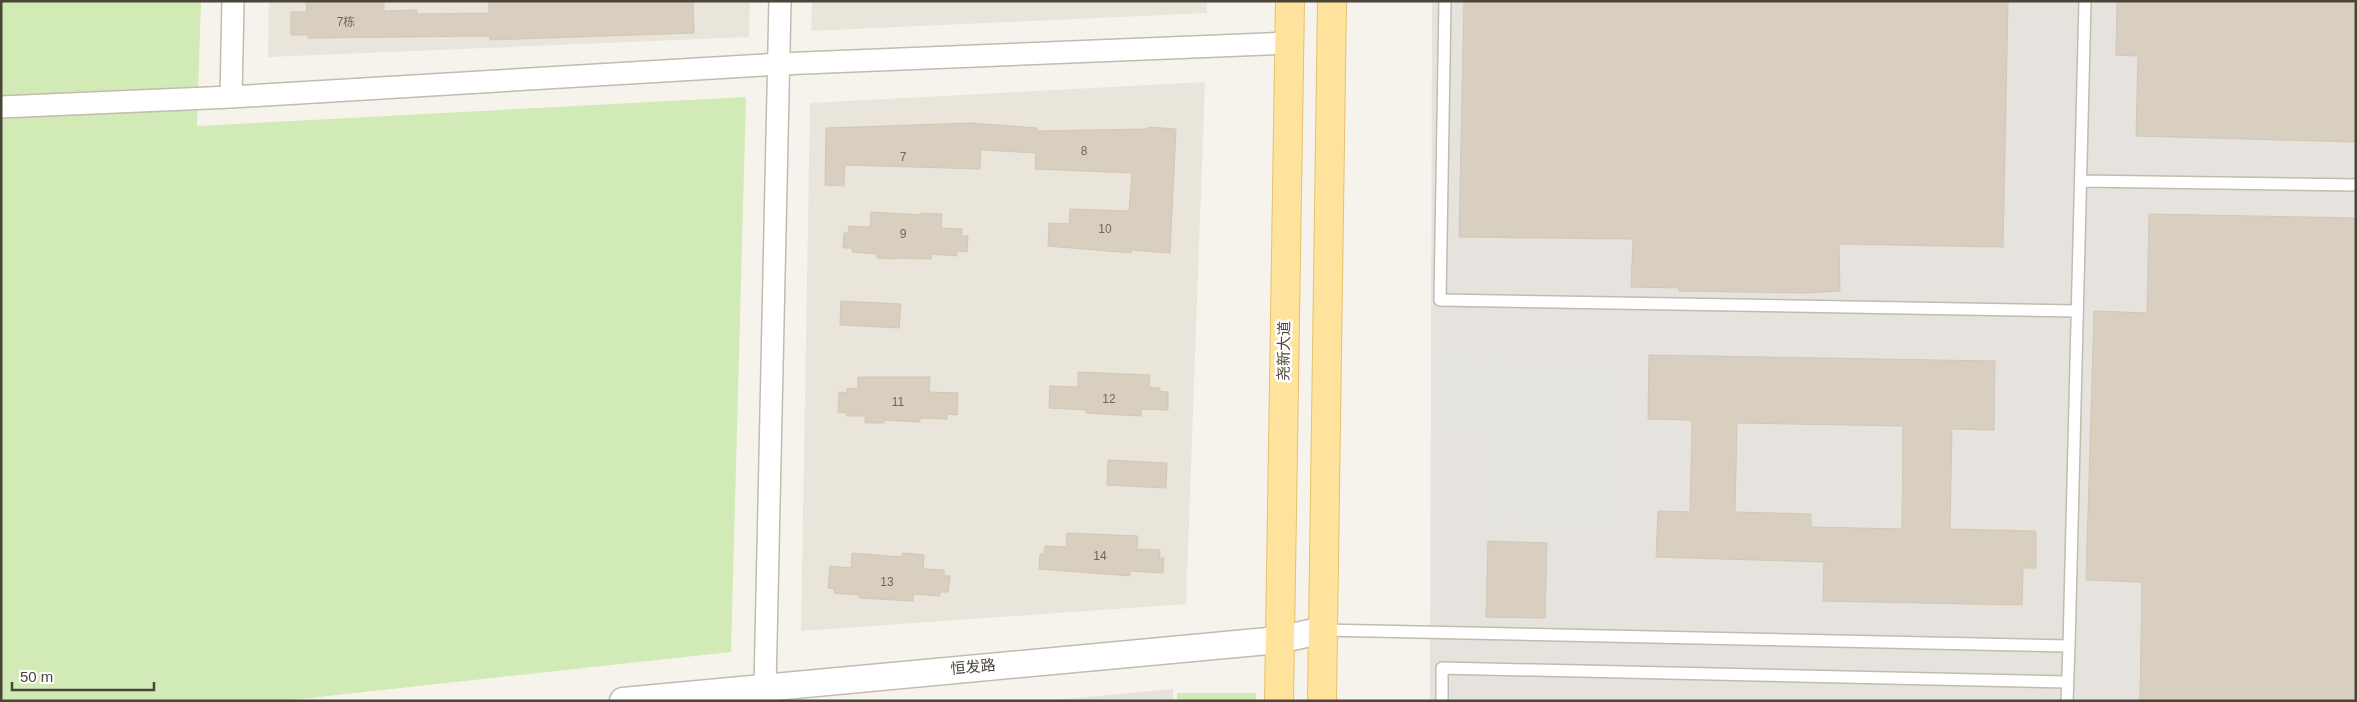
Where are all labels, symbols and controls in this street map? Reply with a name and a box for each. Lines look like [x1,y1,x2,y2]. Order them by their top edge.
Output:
house number: 7栋 [337,15,355,29]
house number: 8 [1081,144,1088,158]
house number: 7 [900,150,907,164]
house number: 10 [1098,222,1112,236]
house number: 9 [900,227,907,241]
street label: 尧新大道 [1274,321,1293,381]
house number: 12 [1102,392,1116,406]
house number: 11 [892,395,905,409]
house number: 14 [1093,549,1107,563]
house number: 13 [880,575,894,589]
street label: 恒发路 [950,656,996,677]
scale bar [12,660,155,692]
text: 50 m [20,668,53,685]

